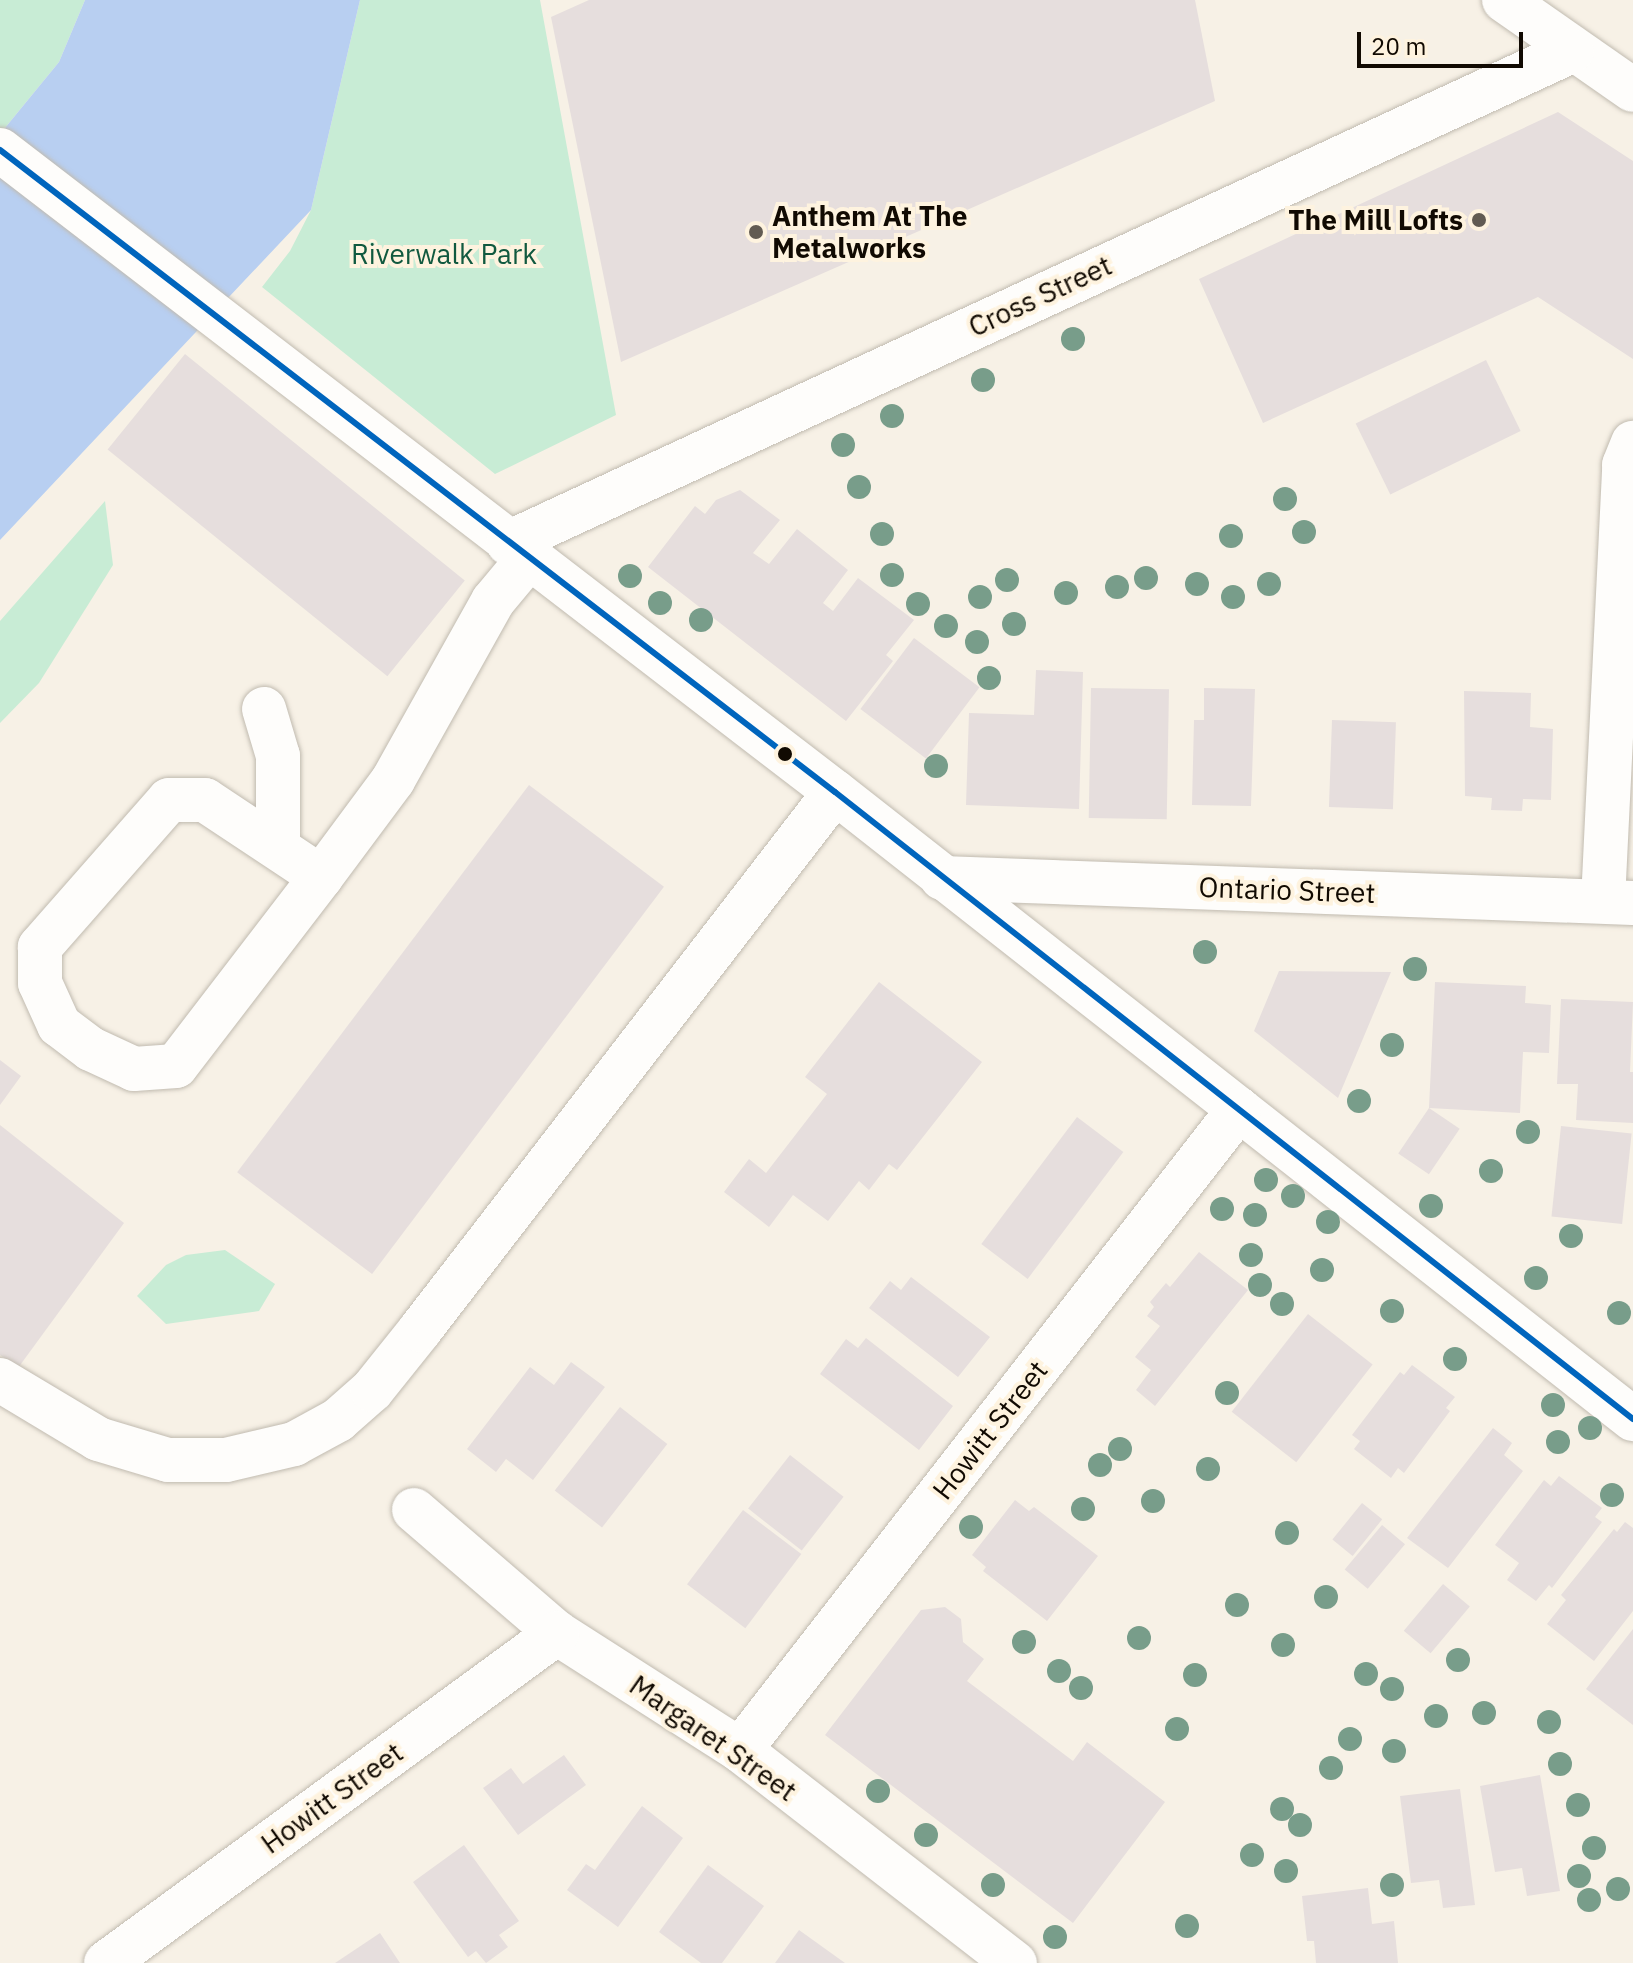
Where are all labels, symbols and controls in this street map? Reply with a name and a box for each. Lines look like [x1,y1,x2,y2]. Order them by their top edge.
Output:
scale bar [1361,16,1527,66]
text: 20 m [1371,30,1426,62]
place label: Anthem At The Metalworks [772,199,967,265]
place label: The Mill Lofts [1288,203,1463,237]
marker: The Mill Lofts [1470,211,1488,229]
marker: Anthem At The Metalworks [747,223,765,241]
park label: Riverwalk Park [351,237,537,271]
street label: Cross Street [963,248,1117,344]
unlabelled marker [777,746,793,762]
street label: Ontario Street [1198,870,1376,910]
street label: Howitt Street [925,1354,1055,1506]
street label: Margaret Street [623,1668,803,1808]
street label: Howitt Street [255,1735,409,1861]

